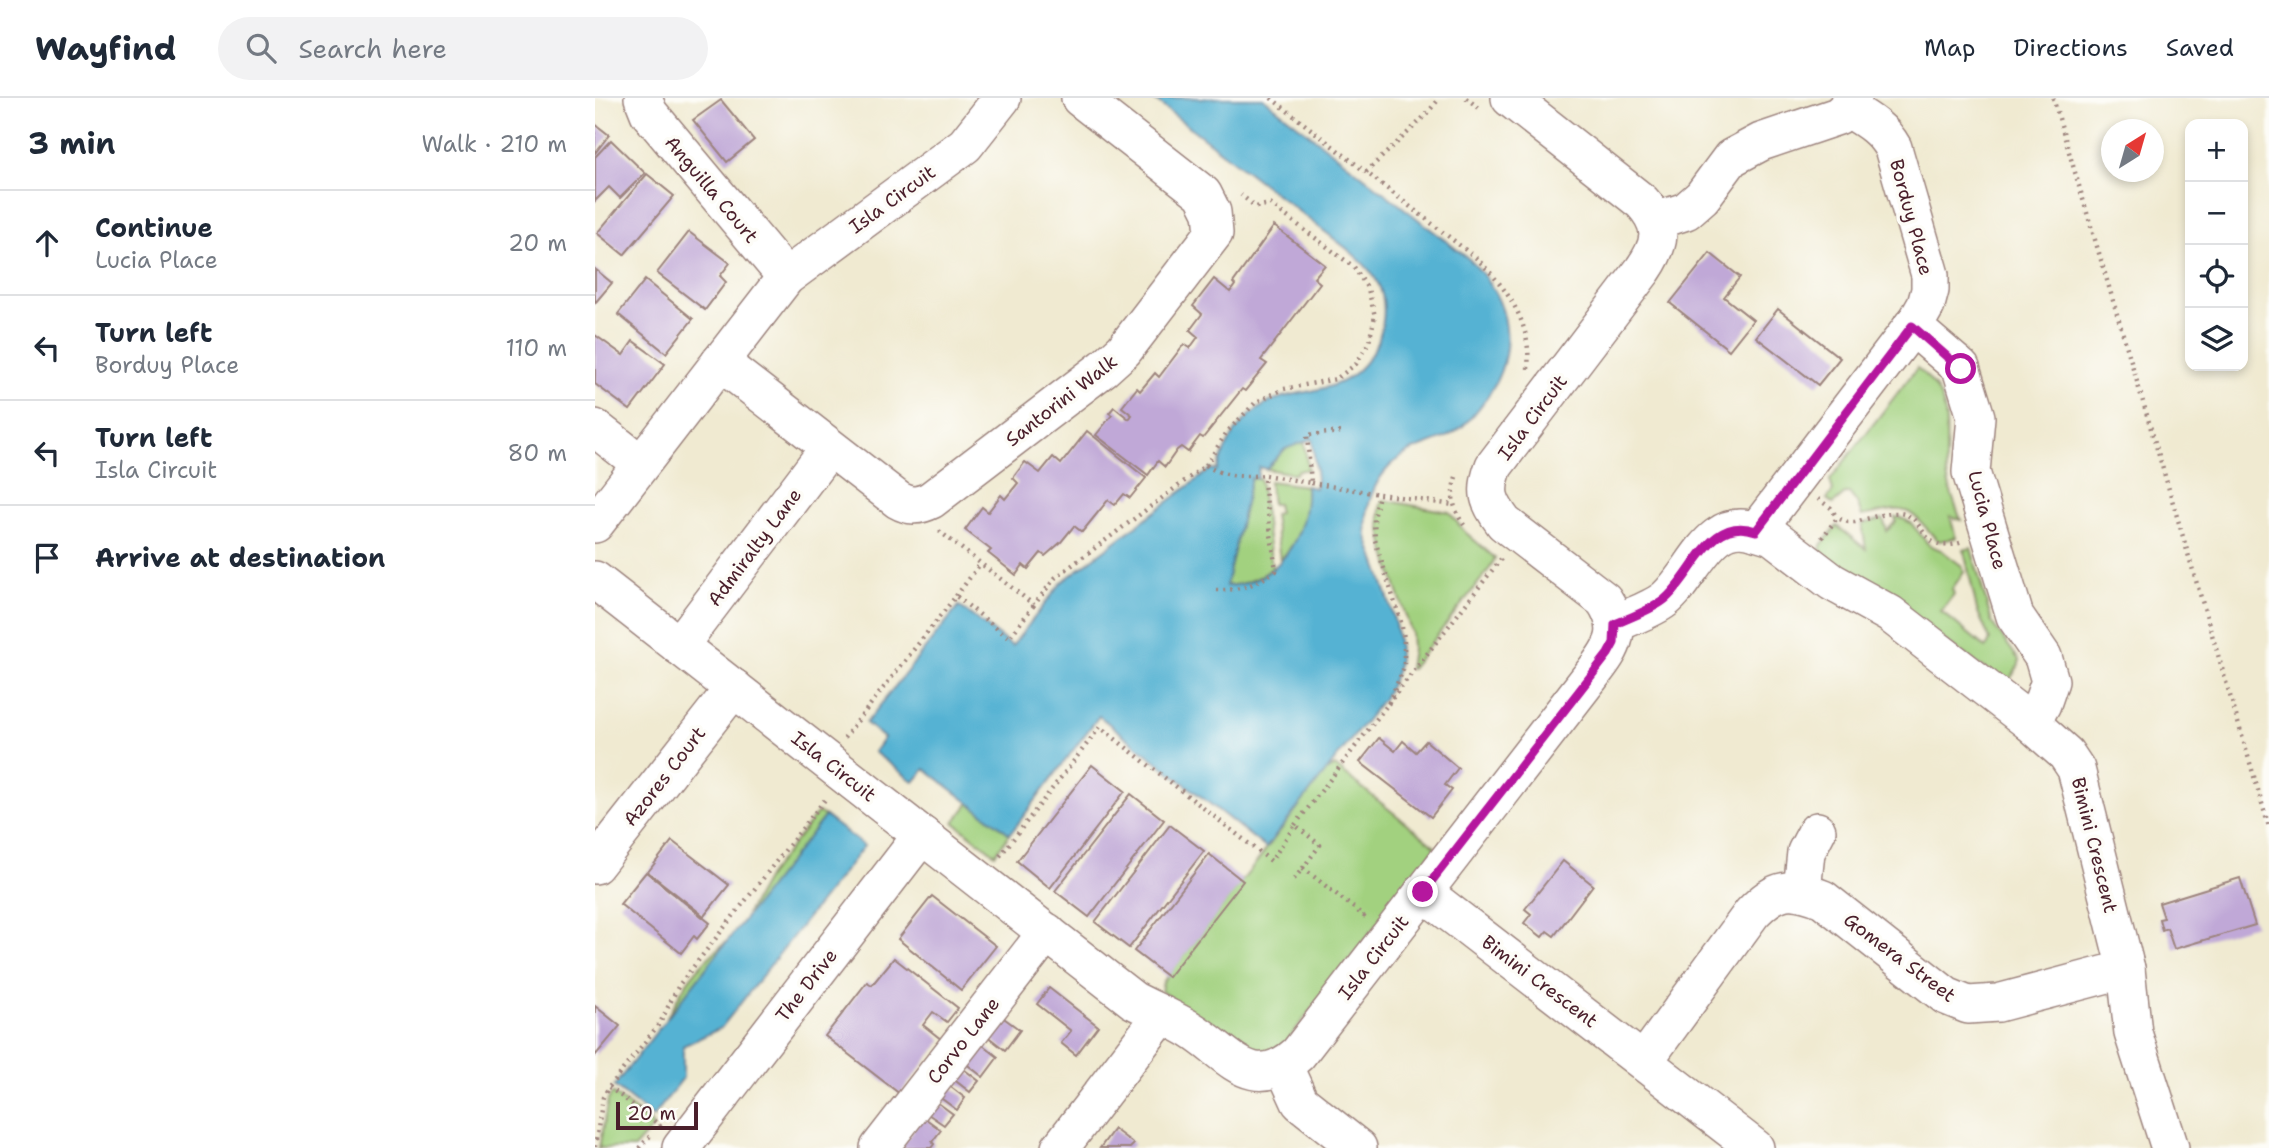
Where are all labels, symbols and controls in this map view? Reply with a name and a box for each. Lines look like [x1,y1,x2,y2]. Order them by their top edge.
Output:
search box [218,17,708,80]
text: Wayfind [35,26,176,71]
icon: search [242,29,280,67]
text: Search here [298,31,447,66]
text: Map [1924,32,1975,64]
text: Directions [2013,32,2128,64]
text: Saved [2166,32,2234,64]
north arrow [2101,119,2164,182]
map controls [2185,119,2248,371]
button: + [2185,119,2248,182]
text: 3 min [28,123,115,164]
text: Walk · 210 m [422,129,567,159]
street label: Anguilla Court [659,130,764,248]
street label: Borduy Place [1884,156,1939,278]
street label: Isla Circuit [844,160,940,239]
button: − [2185,182,2248,245]
text: Continue [95,210,213,245]
icon: ahead [28,224,66,262]
text: 20 m [508,228,567,258]
text: Lucia Place [95,245,218,275]
button: locate [2185,245,2248,308]
button: layers [2185,308,2248,371]
text: Turn left [95,315,212,350]
icon: left [28,329,66,367]
text: 110 m [505,333,567,363]
street label: Santorini Walk [1000,349,1122,452]
text: Borduy Place [95,350,239,380]
route start [1945,353,1976,384]
street label: Isla Circuit [1492,369,1573,465]
text: Turn left [95,420,212,455]
icon: left [28,434,66,472]
text: 80 m [508,438,567,468]
text: Isla Circuit [95,455,217,485]
street label: Lucia Place [1962,468,2013,572]
street label: Admiralty Lane [702,483,807,611]
icon: arrive [28,539,66,577]
text: Arrive at destination [95,540,385,575]
street label: Azores Court [618,721,711,831]
street label: Isla Circuit [786,725,881,807]
street label: Bimini Crescent [2066,775,2123,916]
route end [1407,876,1438,907]
street label: Gomera Street [1839,907,1961,1008]
street label: Isla Circuit [1332,910,1414,1005]
street label: Bimini Crescent [1477,930,1603,1033]
street label: The Drive [770,944,843,1027]
street label: Corvo Lane [922,992,1005,1089]
scale bar [616,1099,698,1131]
text: 20 m [627,1101,676,1126]

